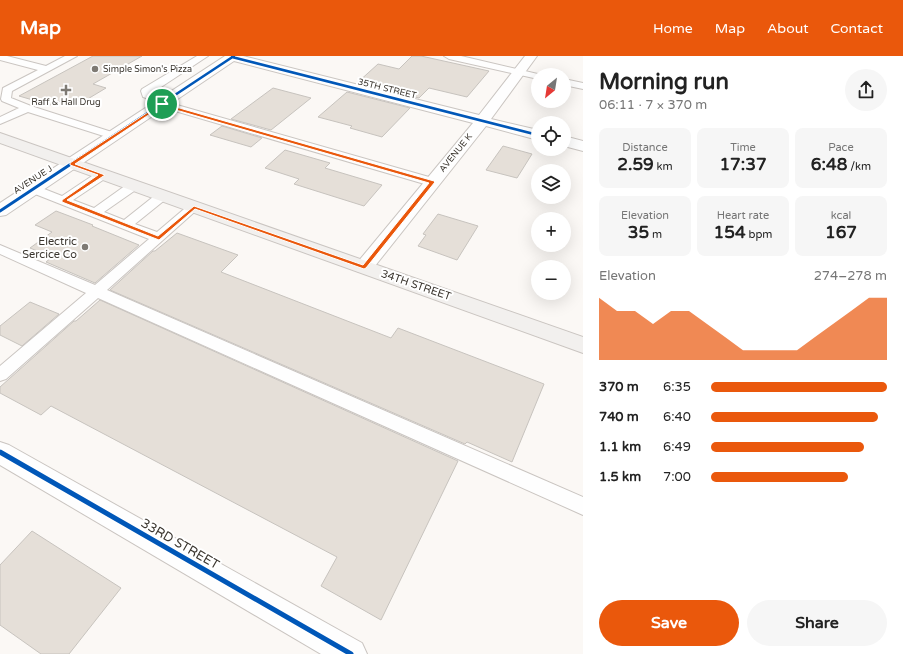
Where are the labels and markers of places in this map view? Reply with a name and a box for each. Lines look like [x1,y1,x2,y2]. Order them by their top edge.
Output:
marker: Simple Simon's Pizza [90,64,100,74]
place label: Simple Simon's Pizza [103,64,192,75]
marker: Raff & Hall Drug [61,85,71,95]
pin [145,87,179,121]
place label: Raff & Hall Drug [31,97,101,108]
place label: Electric Sercice Co [22,235,77,261]
marker: Electric Sercice Co [80,242,90,252]

